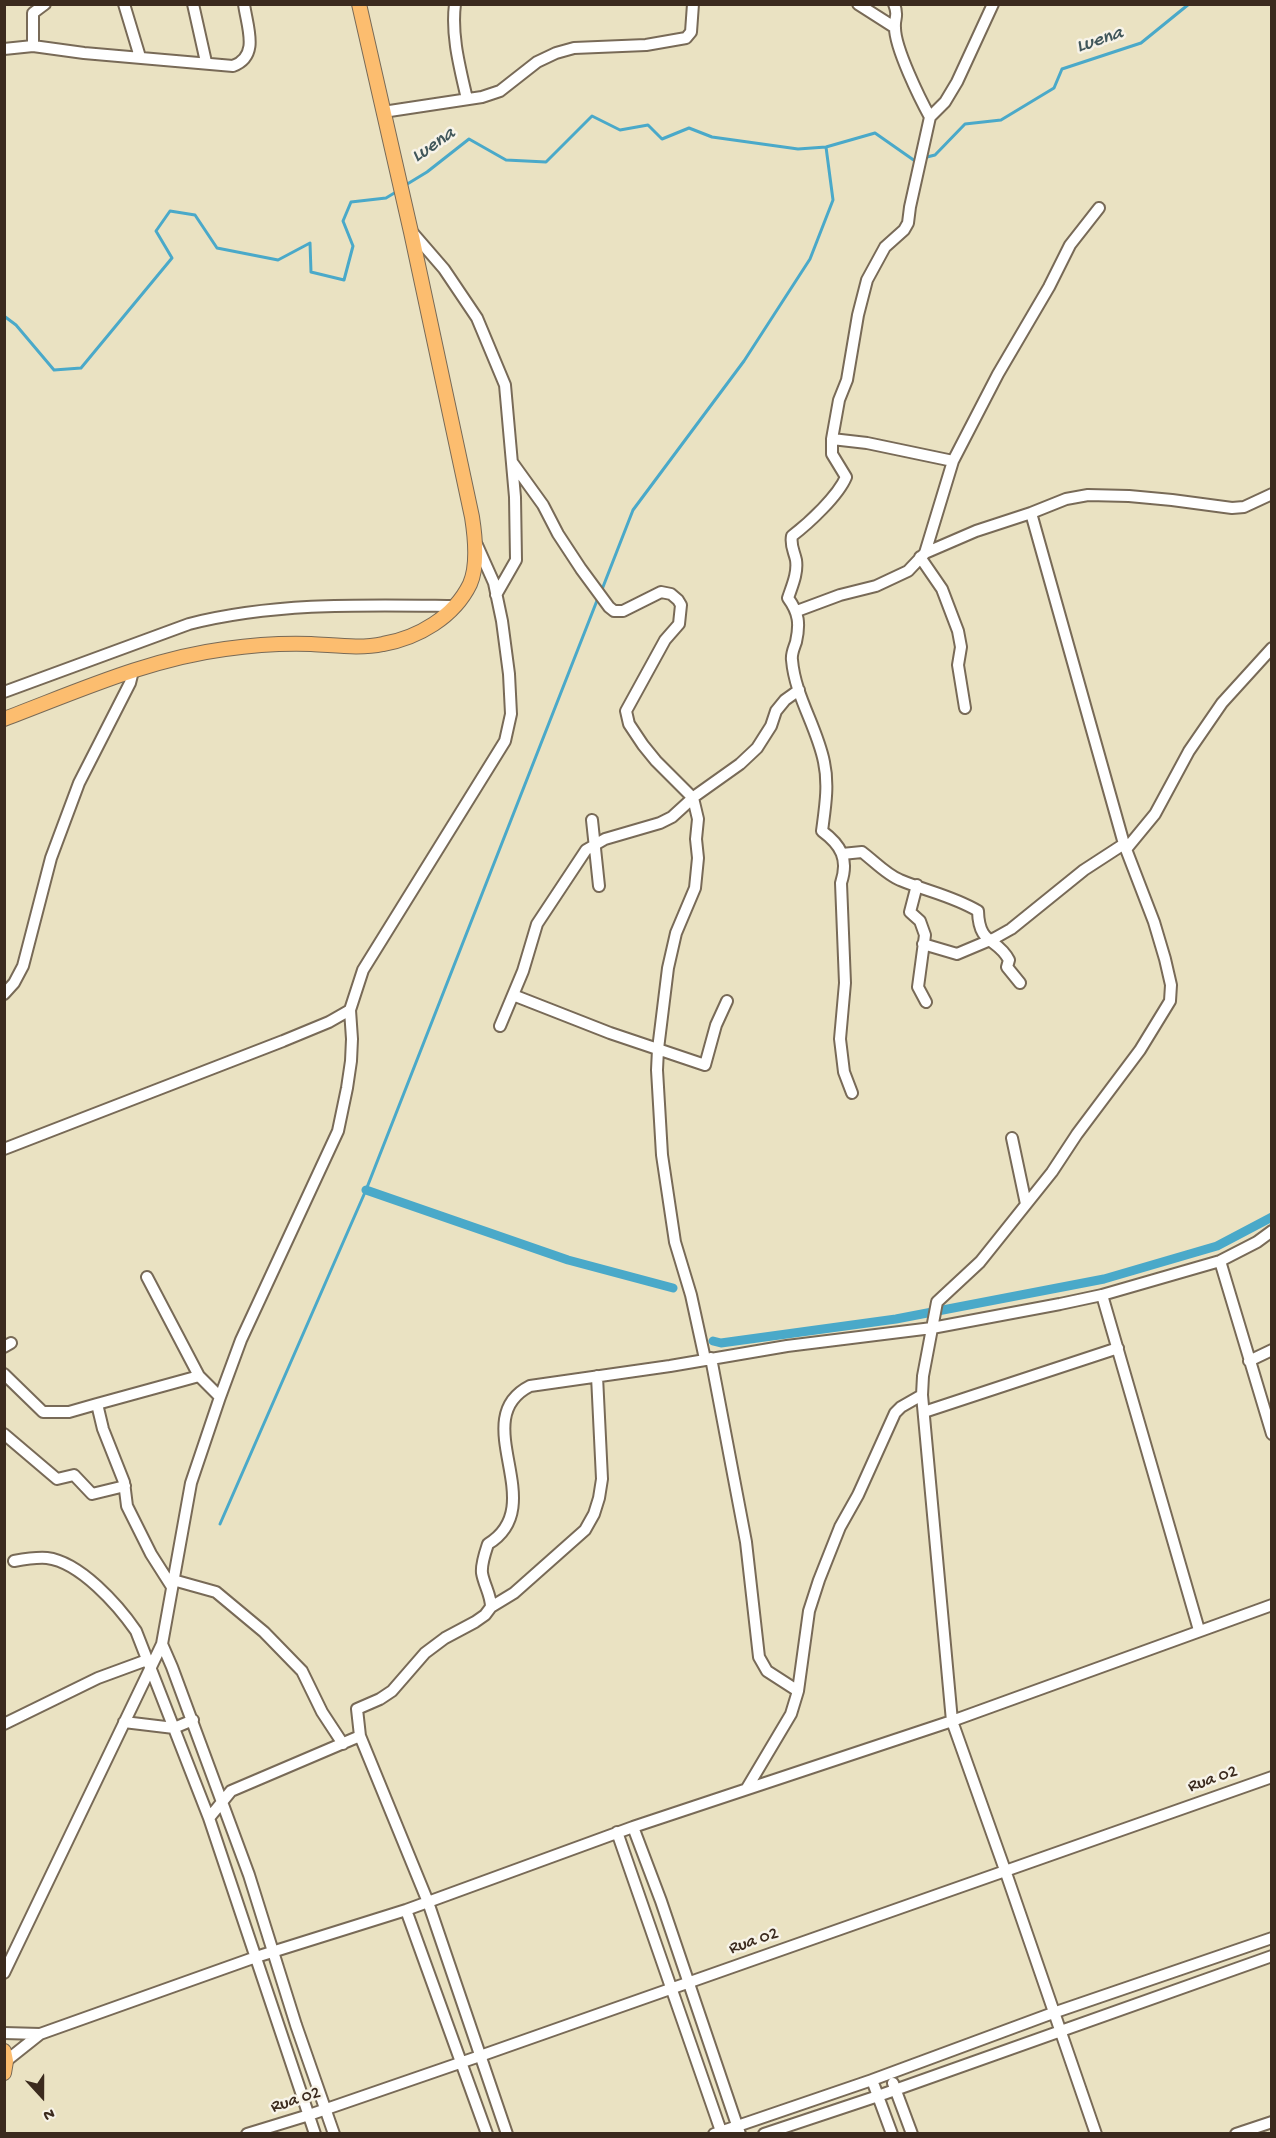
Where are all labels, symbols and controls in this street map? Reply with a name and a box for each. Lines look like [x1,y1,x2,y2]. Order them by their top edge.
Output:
water label: Luena [1074,22,1126,60]
water label: Luena [408,123,460,169]
street label: Rua 02 [1185,1761,1241,1799]
street label: Rua 02 [726,1923,782,1961]
north arrow [12,2066,72,2126]
street label: Rua 02 [268,2083,324,2119]
text: N [40,2103,57,2124]

